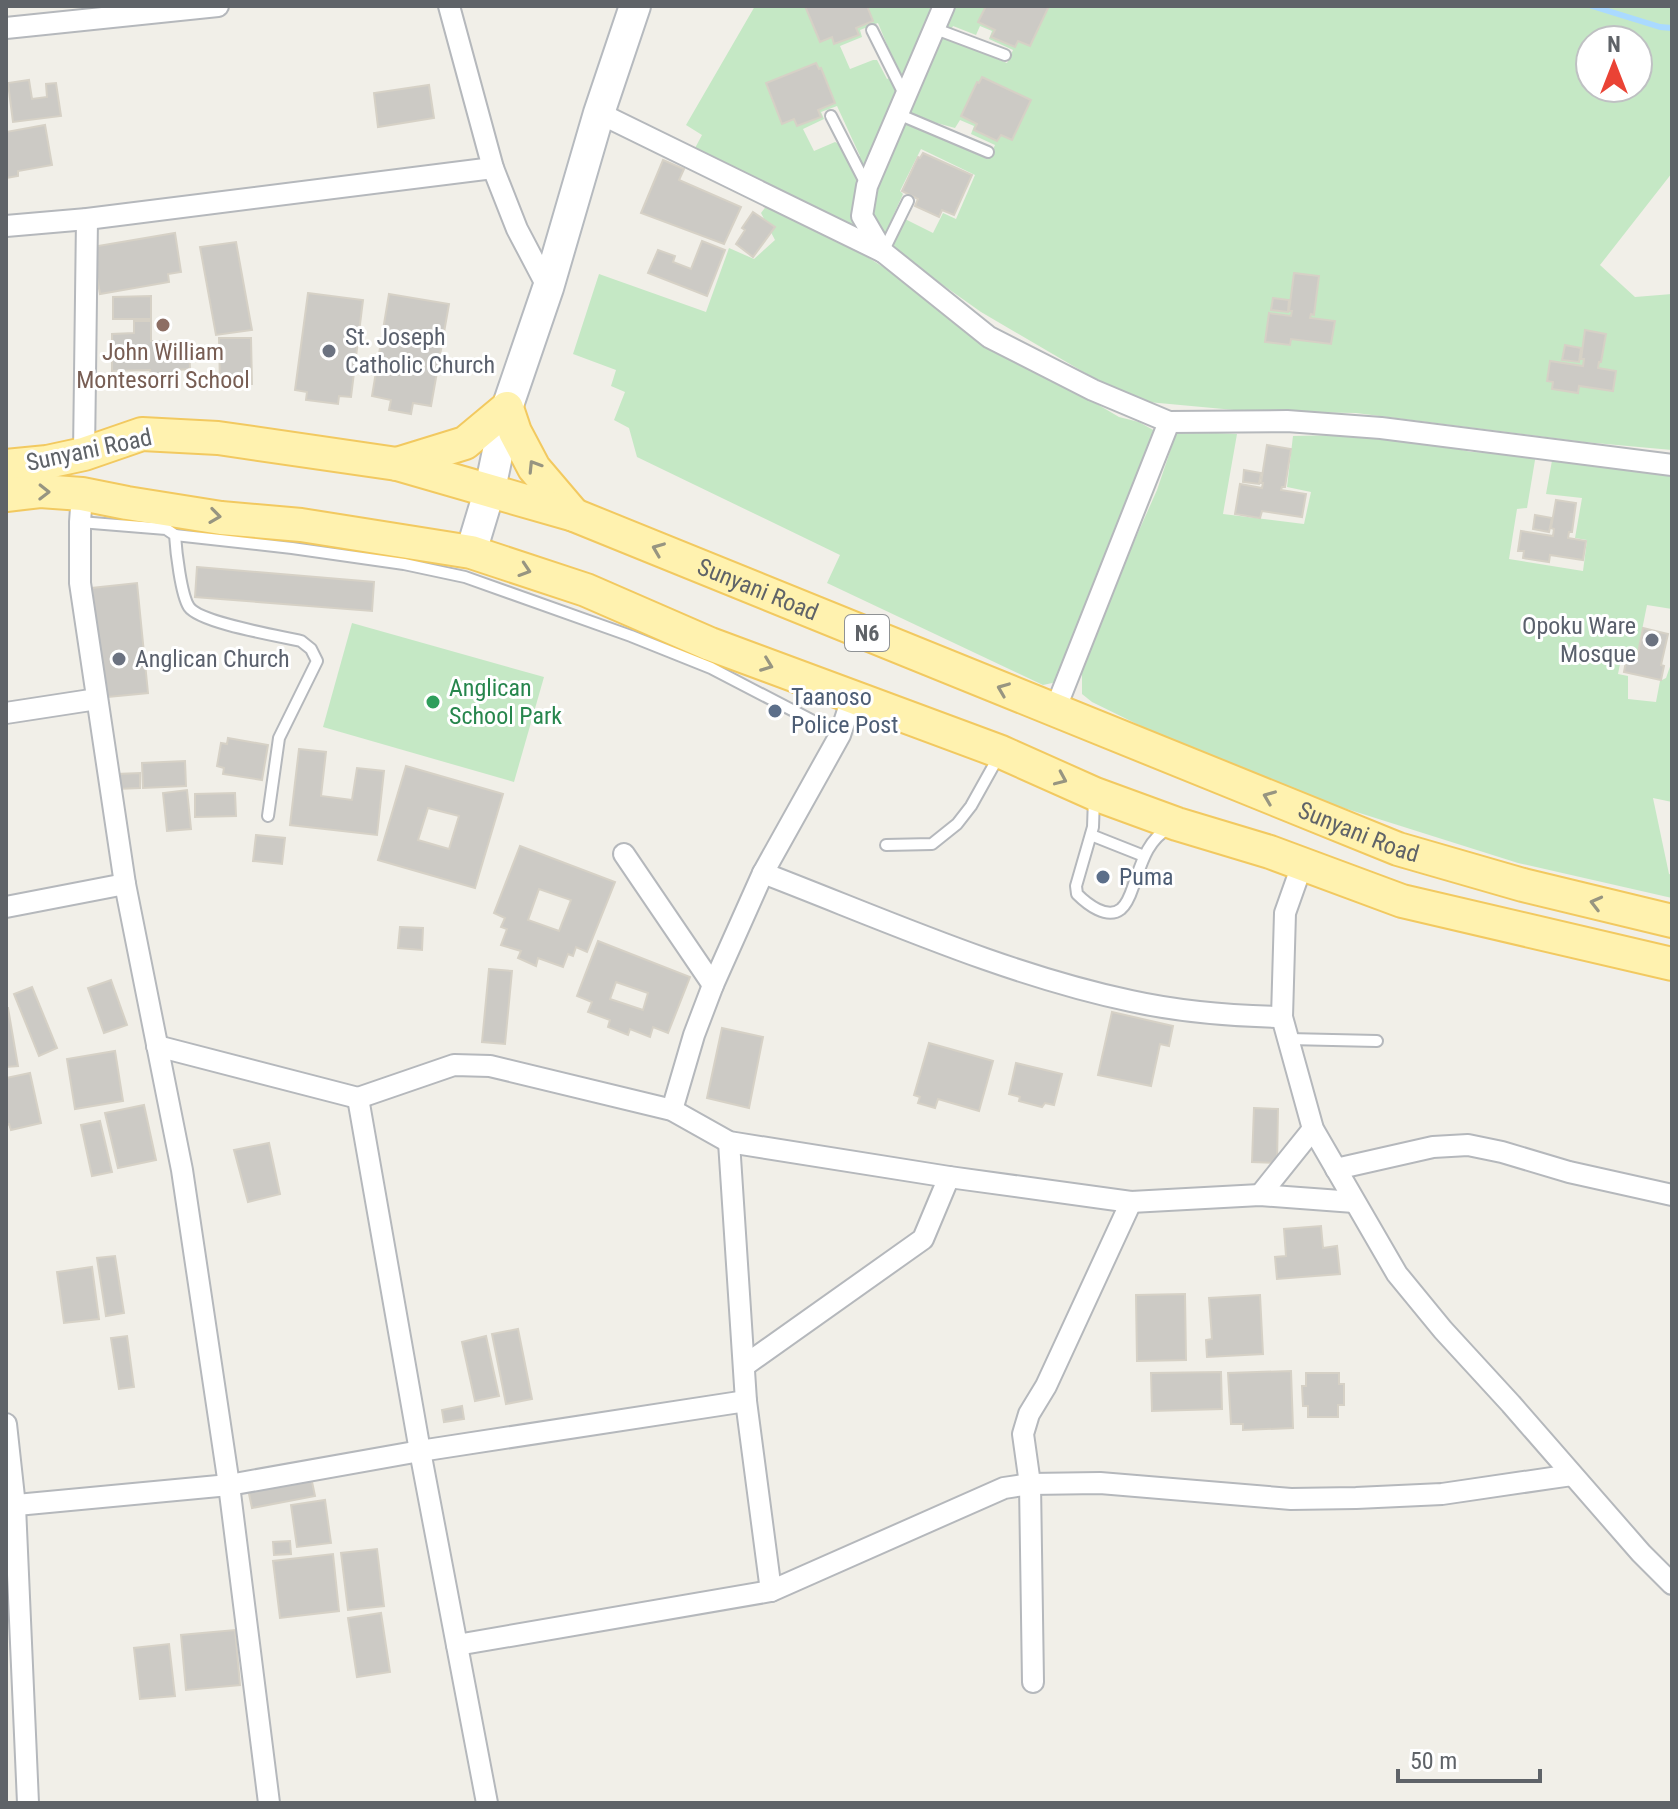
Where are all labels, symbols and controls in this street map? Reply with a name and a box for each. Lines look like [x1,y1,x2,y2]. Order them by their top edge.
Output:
north arrow [1574,24,1654,104]
text: N [1607,32,1621,57]
marker: John William Montesorri School [154,316,172,334]
place label: St. Joseph Catholic Church [345,323,495,379]
place label: John William Montesorri School [76,338,250,394]
marker: St. Joseph Catholic Church [320,342,338,360]
street label: Sunyani Road [24,423,154,477]
one-way arrow [528,460,543,474]
one-way arrow [38,483,51,501]
one-way arrow [208,507,221,524]
one-way arrow [652,542,666,559]
street label: Sunyani Road [693,553,822,627]
one-way arrow [518,561,531,577]
place label: Opoku Ware Mosque [1522,612,1636,668]
road number: N6 [845,615,889,651]
marker: Opoku Ware Mosque [1643,631,1661,649]
place label: Anglican Church [135,645,290,673]
marker: Anglican Church [110,650,128,668]
one-way arrow [759,655,773,672]
place label: Anglican School Park [449,674,562,730]
one-way arrow [996,682,1010,699]
place label: Taanoso Police Post [791,683,898,739]
marker: Anglican School Park [424,693,442,711]
marker: Taanoso Police Post [766,702,784,720]
one-way arrow [1053,769,1068,785]
one-way arrow [1263,791,1277,807]
street label: Sunyani Road [1294,796,1422,868]
place label: Puma [1119,863,1173,891]
marker: Puma [1094,868,1112,886]
one-way arrow [1590,895,1603,912]
scale bar [1398,1733,1540,1783]
text: 50 m [1410,1747,1457,1775]

